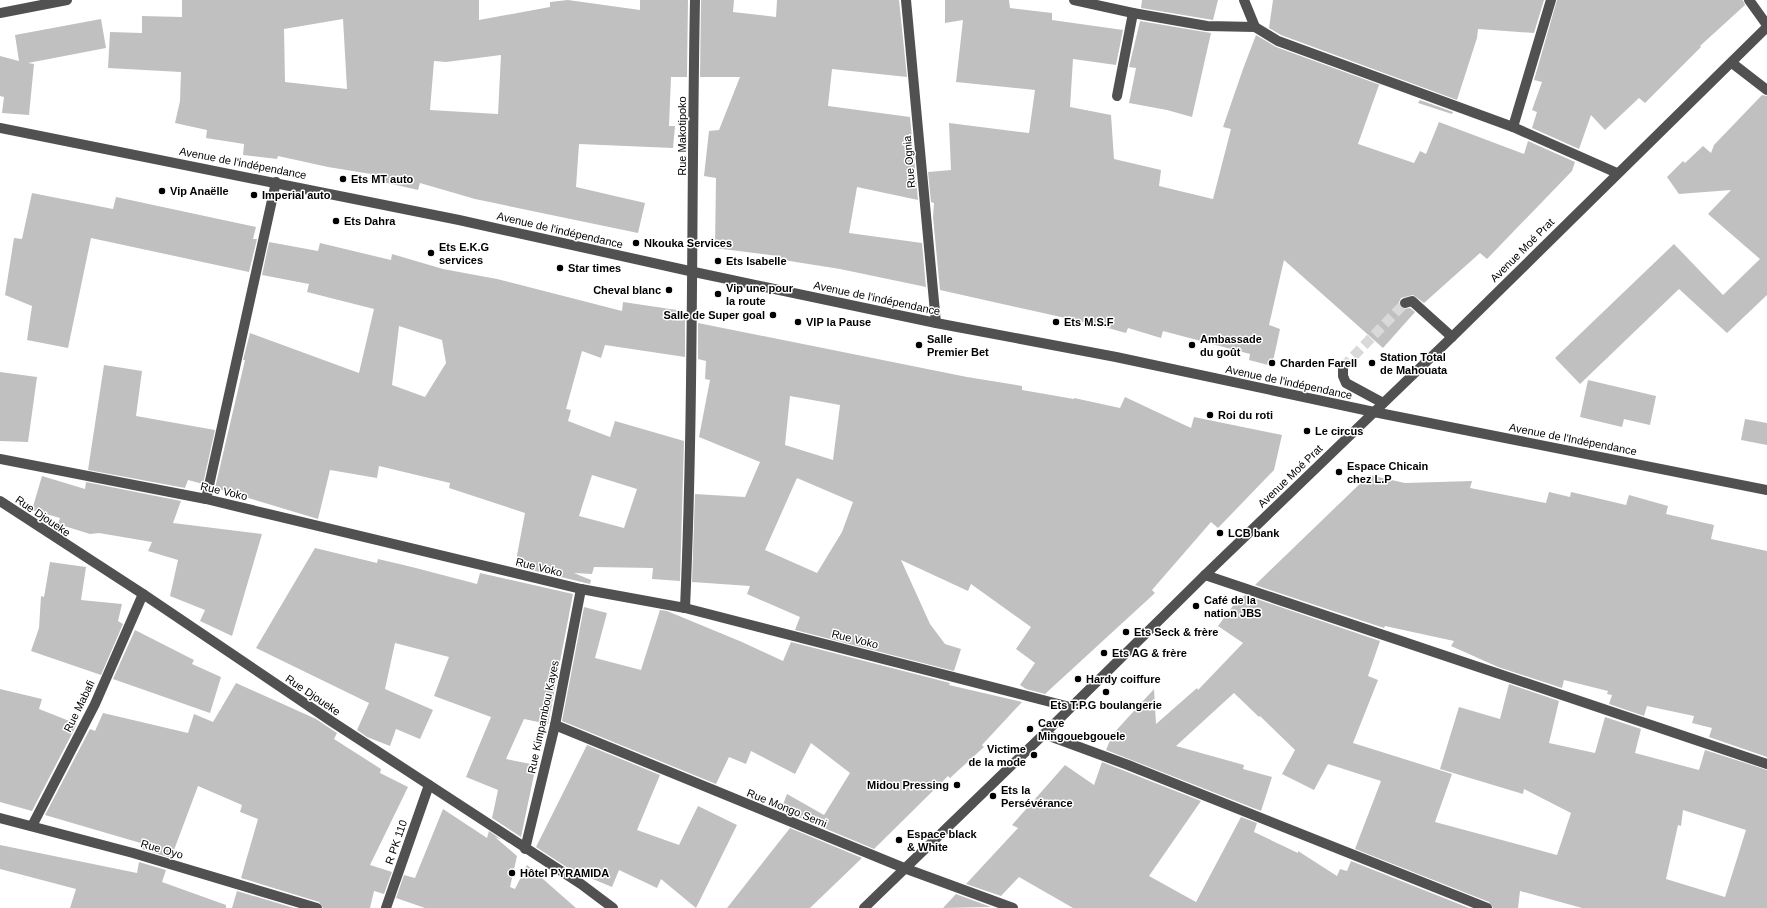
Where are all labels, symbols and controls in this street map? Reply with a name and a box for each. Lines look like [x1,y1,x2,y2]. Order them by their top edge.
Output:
street label: Rue Makotipoko [676,96,688,176]
street label: Rue Ognia [901,134,917,189]
street label: Avenue de l'indépendance [178,145,308,181]
place label: Ets MT auto [351,173,414,185]
marker: Ets MT auto [338,174,348,184]
place label: Vip Anaëlle [170,185,229,197]
marker: Vip Anaëlle [157,186,167,196]
place label: Imperial auto [262,189,331,201]
marker: Imperial auto [249,190,259,200]
street label: Avenue de l'indépendance [496,210,624,250]
place label: Ets Dahra [344,215,396,227]
marker: Ets Dahra [331,216,341,226]
street label: Avenue Moé Prat [1488,216,1556,284]
place label: Nkouka Services [644,237,732,249]
marker: Nkouka Services [631,238,641,248]
place label: Ets E.K.G services [439,241,489,266]
marker: Ets E.K.G services [426,248,436,258]
place label: Ets Isabelle [726,255,787,267]
marker: Ets Isabelle [713,256,723,266]
place label: Star times [568,262,621,274]
marker: Star times [555,263,565,273]
street label: Avenue de l'indépendance [813,279,941,317]
place label: Vip une pour la route [726,282,794,307]
place label: Cheval blanc [593,284,661,296]
marker: Cheval blanc [664,285,674,295]
marker: Vip une pour la route [713,289,723,299]
place label: Salle de Super goal [664,309,765,321]
marker: Salle de Super goal [768,310,778,320]
place label: VIP la Pause [806,316,871,328]
place label: Ets M.S.F [1064,316,1114,328]
marker: VIP la Pause [793,317,803,327]
marker: Ets M.S.F [1051,317,1061,327]
place label: Salle Premier Bet [927,333,989,358]
place label: Ambassade du goût [1200,333,1262,358]
marker: Salle Premier Bet [914,340,924,350]
marker: Ambassade du goût [1187,340,1197,350]
place label: Station Total de Mahouata [1380,351,1448,376]
place label: Charden Farell [1280,357,1357,369]
marker: Charden Farell [1267,358,1277,368]
marker: Station Total de Mahouata [1367,358,1377,368]
street label: Avenue de l'indépendance [1225,363,1353,401]
place label: Roi du roti [1218,409,1273,421]
marker: Roi du roti [1205,410,1215,420]
street label: Avenue de l'Indépendance [1508,421,1638,457]
place label: Le circus [1315,425,1363,437]
marker: Le circus [1302,426,1312,436]
street label: Avenue Moé Prat [1255,442,1325,510]
place label: Espace Chicain chez L.P [1347,460,1429,485]
marker: Espace Chicain chez L.P [1334,467,1344,477]
street label: Rue Voko [199,480,249,502]
street label: Rue Djoueke [13,493,73,539]
place label: LCB bank [1228,527,1280,539]
marker: LCB bank [1215,528,1225,538]
street label: Rue Voko [514,555,564,579]
place label: Café de la nation JBS [1204,594,1261,619]
marker: Café de la nation JBS [1191,601,1201,611]
place label: Ets Seck & frère [1134,626,1218,638]
street label: Rue Voko [830,627,880,651]
marker: Ets Seck & frère [1121,627,1131,637]
place label: Ets AG & frère [1112,647,1187,659]
marker: Ets AG & frère [1099,648,1109,658]
street label: Rue Kimpambou Kayes [525,659,561,775]
street label: Rue Djoueke [283,672,343,718]
place label: Hardy coiffure [1086,673,1161,685]
marker: Hardy coiffure [1073,674,1083,684]
street label: Rue Mabafi [61,678,97,734]
marker: Ets T.P.G boulangerie [1101,687,1111,697]
place label: Ets T.P.G boulangerie [1050,699,1162,711]
place label: Cave Mingouebgouele [1038,717,1125,742]
marker: Cave Mingouebgouele [1025,724,1035,734]
place label: Victime de la mode [969,743,1026,768]
marker: Victime de la mode [1029,750,1039,760]
place label: Midou Pressing [867,779,949,791]
marker: Midou Pressing [952,780,962,790]
place label: Ets la Persévérance [1001,784,1073,809]
street label: Rue Mongo Semi [745,787,829,829]
marker: Ets la Persévérance [988,791,998,801]
street label: R PK 110 [383,818,409,866]
place label: Espace black & White [907,828,978,853]
marker: Espace black & White [894,835,904,845]
street label: Rue Oyo [139,837,185,861]
place label: Hôtel PYRAMIDA [520,867,609,879]
marker: Hôtel PYRAMIDA [507,868,517,878]

